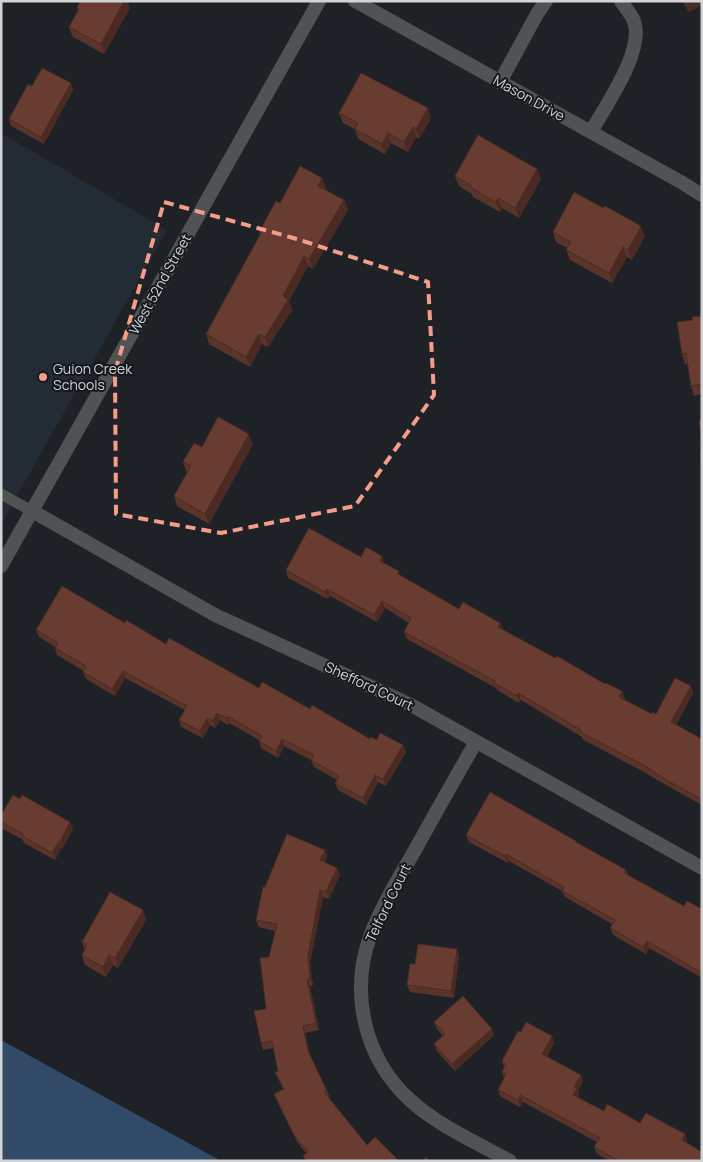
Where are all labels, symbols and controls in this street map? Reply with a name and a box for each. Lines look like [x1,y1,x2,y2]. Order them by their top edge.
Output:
street label: Mason Drive [490,70,568,125]
street label: West 52nd Street [124,230,195,337]
place label: Guion Creek Schools [53,359,133,394]
marker: Guion Creek Schools [37,371,49,383]
street label: Shefford Court [322,657,417,715]
street label: Telford Court [360,860,415,945]

